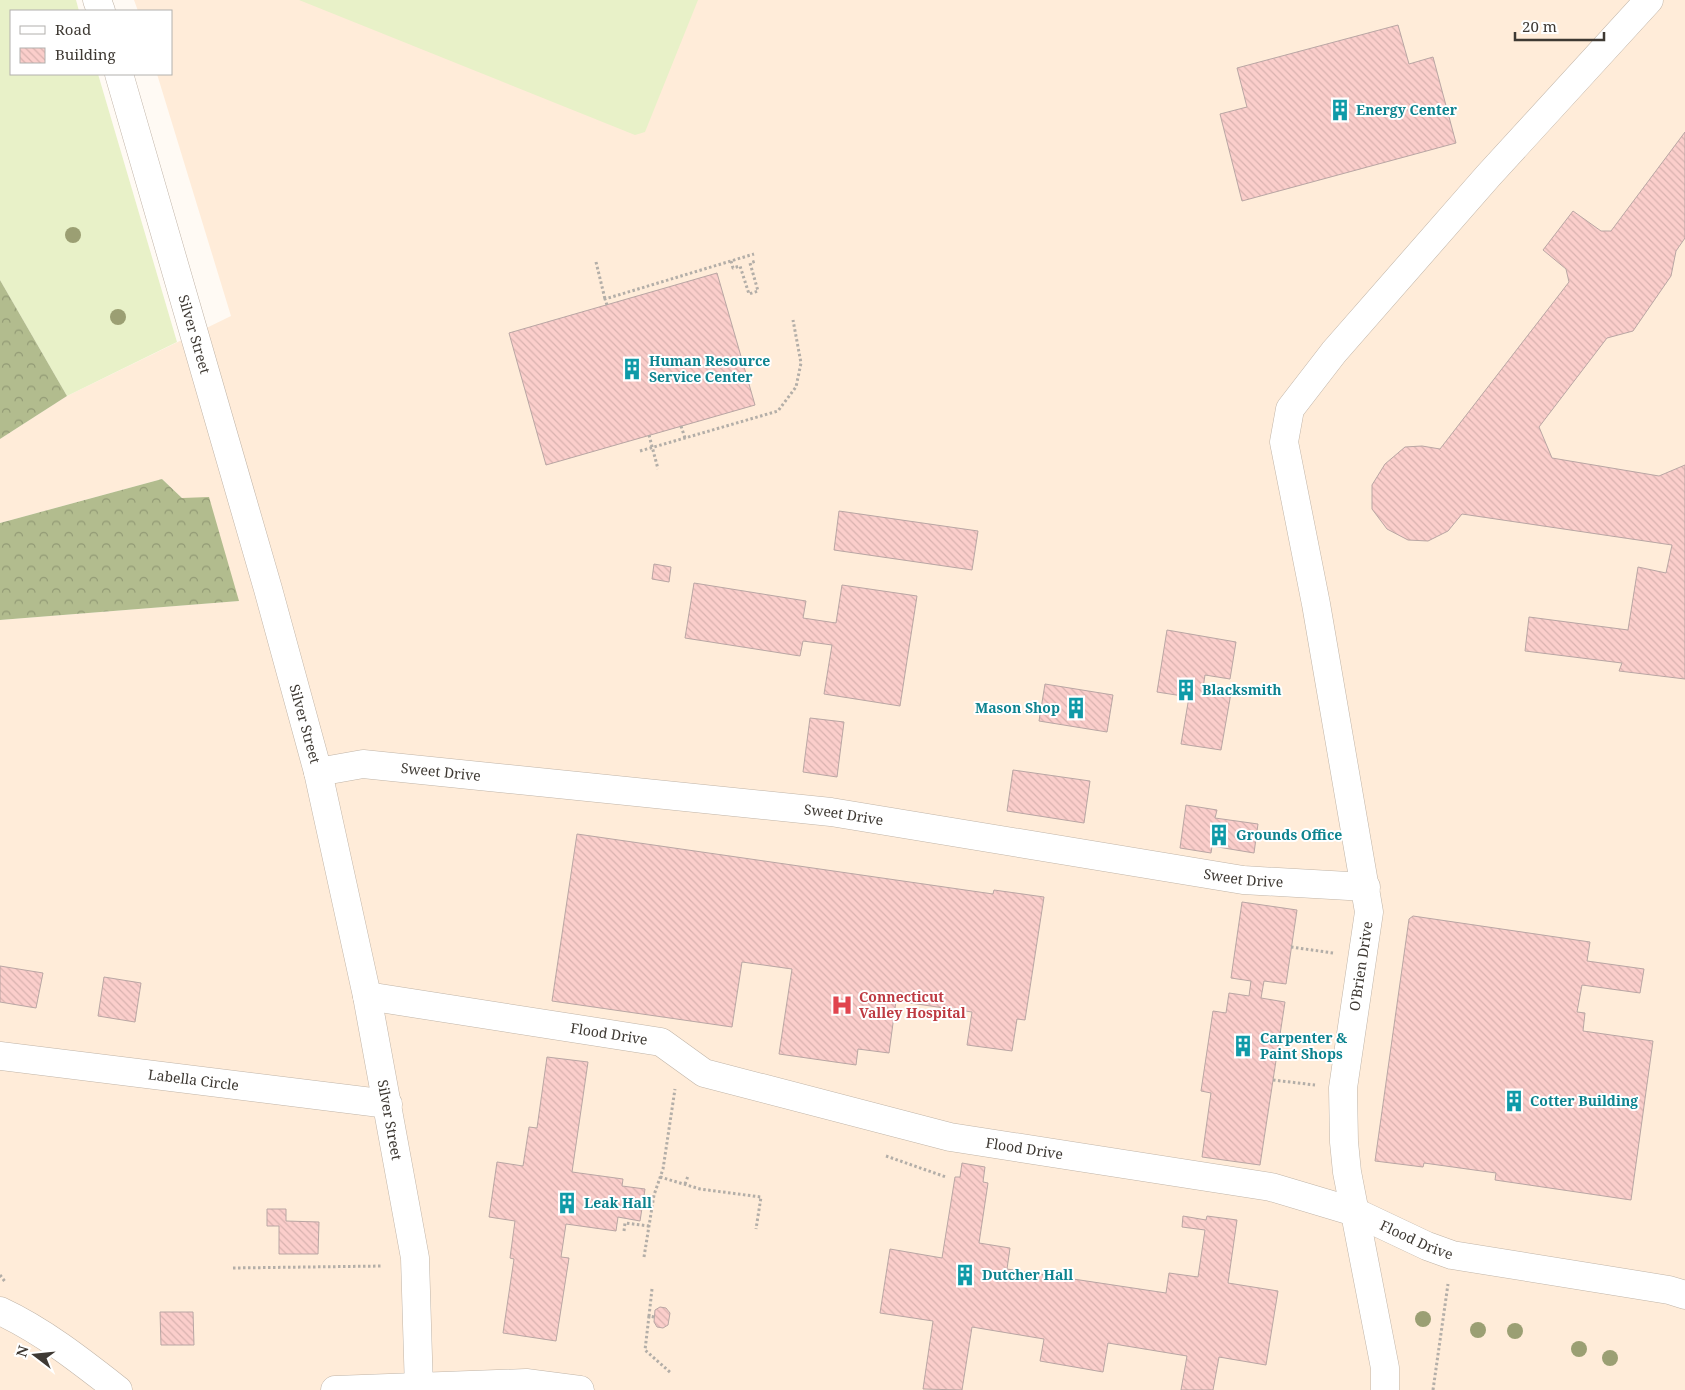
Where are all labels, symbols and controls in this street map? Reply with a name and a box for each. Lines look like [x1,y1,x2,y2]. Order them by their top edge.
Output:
legend [10,10,172,75]
scale bar [1515,10,1604,42]
text: 20 m [1522,16,1557,36]
text: Road [55,19,91,39]
text: Building [55,44,116,64]
building icon: Energy Center [1327,97,1353,123]
place label: Energy Center [1356,100,1458,119]
street label: Silver Street [174,292,215,376]
place label: Human Resource Service Center [649,351,770,386]
building icon: Human Resource Service Center [619,356,645,382]
building icon: Blacksmith [1173,677,1199,703]
place label: Blacksmith [1202,680,1282,699]
street label: Silver Street [285,682,325,766]
building icon: Mason Shop [1063,695,1089,721]
place label: Mason Shop [975,698,1060,717]
street label: Sweet Drive [400,758,482,785]
street label: Sweet Drive [803,799,885,829]
building icon: Grounds Office [1206,822,1232,848]
place label: Grounds Office [1236,825,1342,844]
street label: Sweet Drive [1202,864,1284,891]
street label: O'Brien Drive [1344,920,1377,1012]
place label: Connecticut Valley Hospital [859,987,966,1022]
hospital icon: Connecticut Valley Hospital [829,992,855,1018]
street label: Flood Drive [569,1018,649,1049]
place label: Carpenter & Paint Shops [1260,1028,1348,1063]
building icon: Carpenter & Paint Shops [1230,1033,1256,1059]
street label: Labella Circle [147,1064,240,1094]
street label: Silver Street [373,1078,407,1162]
building icon: Cotter Building [1501,1088,1527,1114]
place label: Cotter Building [1530,1091,1638,1110]
street label: Flood Drive [984,1133,1064,1163]
building icon: Leak Hall [554,1190,580,1216]
place label: Leak Hall [584,1193,652,1212]
street label: Flood Drive [1377,1215,1456,1264]
building icon: Dutcher Hall [952,1262,978,1288]
place label: Dutcher Hall [982,1265,1073,1284]
north arrow [10,1330,60,1380]
text: N [11,1343,33,1359]

